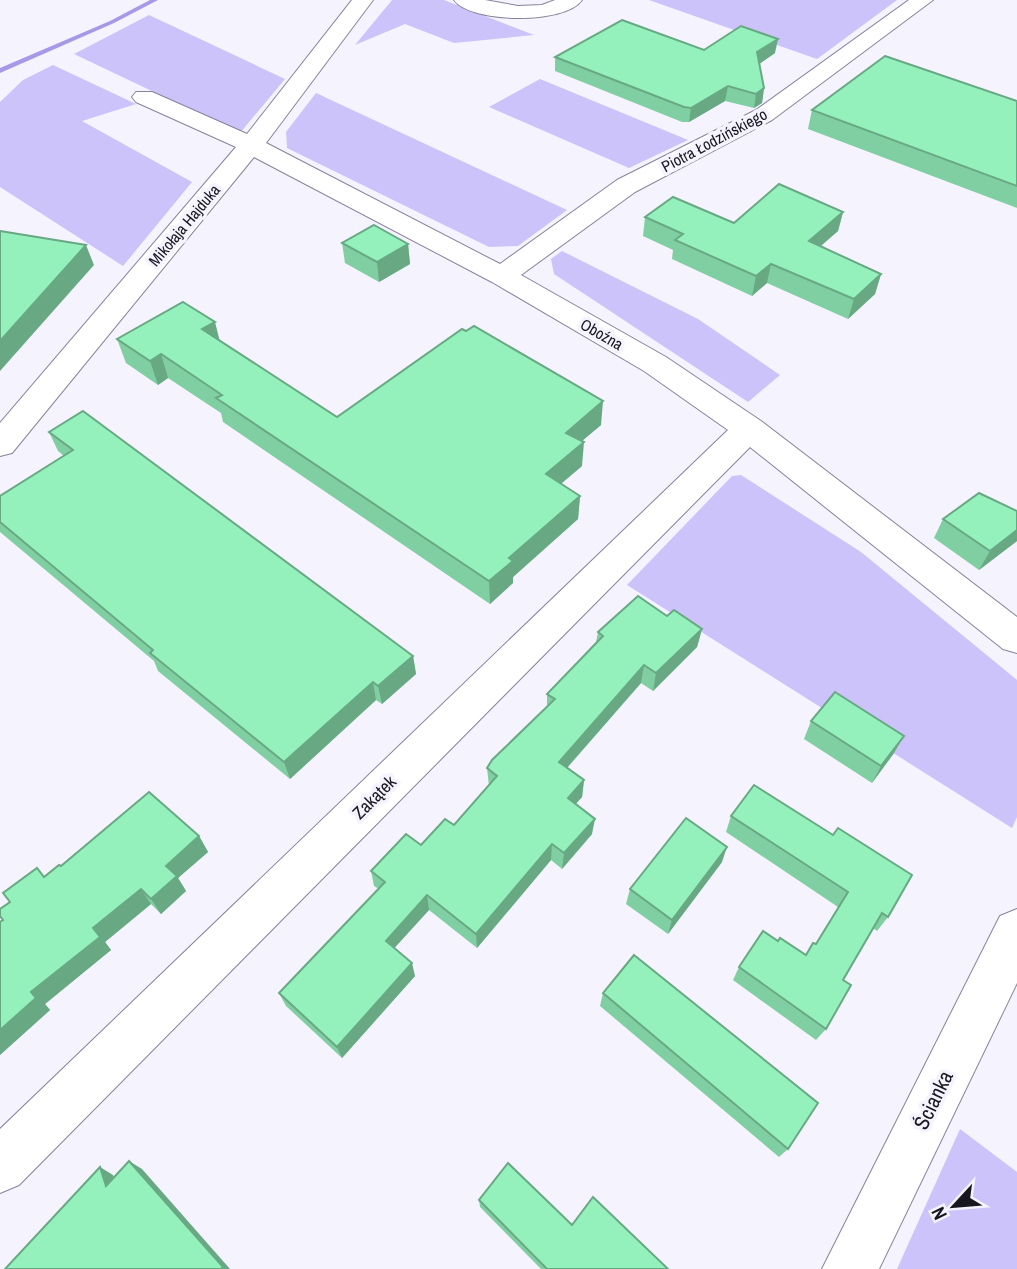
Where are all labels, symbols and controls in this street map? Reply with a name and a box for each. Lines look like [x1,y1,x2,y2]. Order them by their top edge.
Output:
street label: Piotra Łodzińskiego [657,103,771,177]
street label: Mikołaja Hajduka [143,179,225,271]
street label: Oboźna [577,313,628,355]
street label: Zakątek [347,769,402,824]
street label: Ścianka [906,1065,960,1134]
north arrow [919,1171,989,1241]
text: N [925,1203,953,1224]

